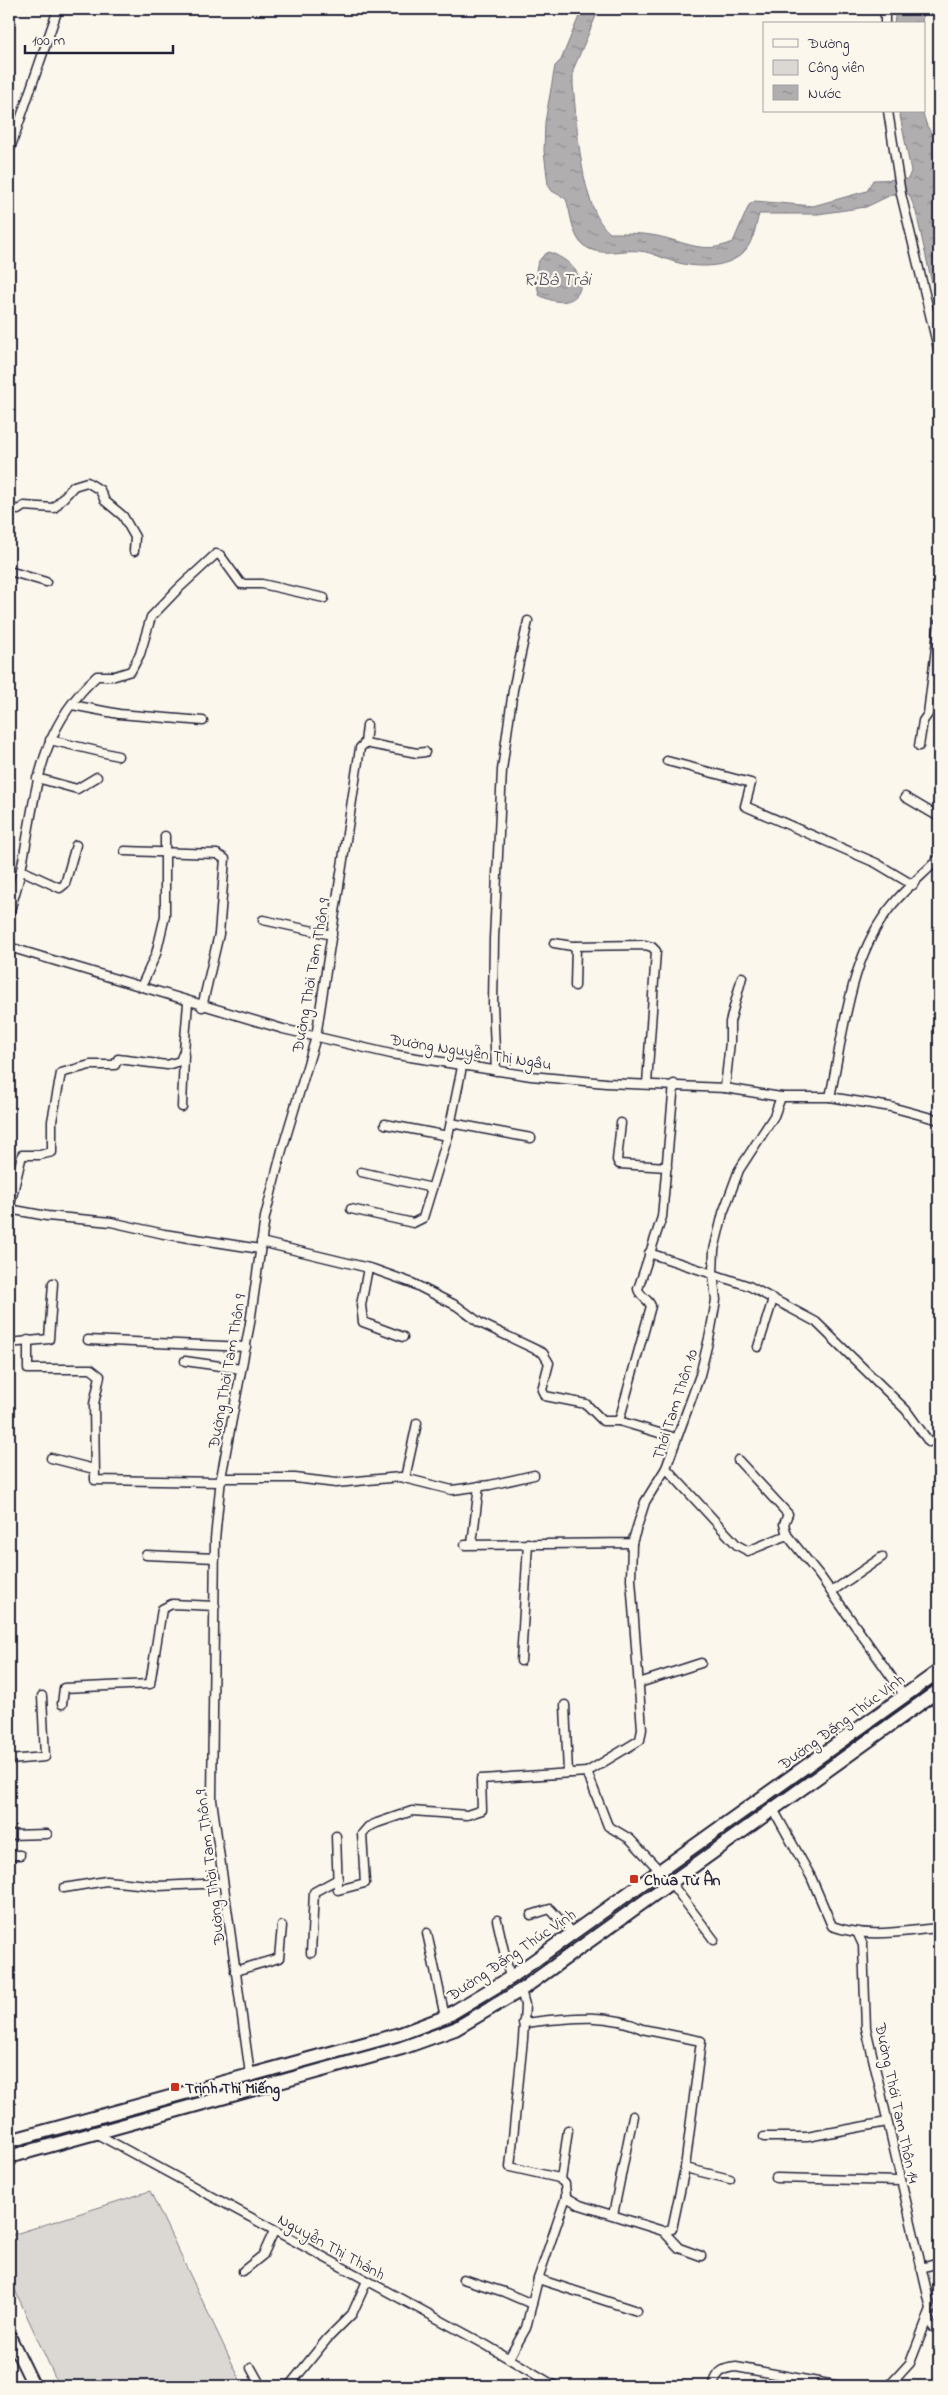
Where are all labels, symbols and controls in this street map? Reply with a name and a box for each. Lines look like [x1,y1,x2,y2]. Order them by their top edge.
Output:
scale bar [25,22,172,54]
legend [763,22,926,112]
text: 100 m [32,30,65,52]
text: Đường [807,33,850,56]
text: Công viên [808,57,865,80]
text: Nước [808,83,841,105]
water label: R.Bà Trải [523,268,593,294]
street label: Đường Thời Tam Thôn 9 [286,896,337,1055]
street label: Đường Nguyễn Thị Ngâu [387,1028,553,1078]
street label: Đường Thời Tam Thôn 9 [202,1292,253,1451]
street label: Thới Tam Thôn 10 [647,1346,705,1463]
street label: Đường Đặng Thúc Vịnh [773,1669,910,1777]
street label: Đường Thời Tam Thôn 9 [190,1788,233,1947]
place label: Chùa Từ Ân [644,1869,720,1893]
marker: Chùa Từ Ân [628,1873,640,1885]
street label: Đường Đặng Thúc Vịnh [442,1904,581,2008]
street label: Đường Thới Tam Thôn 14 [867,2020,925,2186]
place label: Trịnh Thị Miếng [185,2077,280,2102]
marker: Trịnh Thị Miếng [169,2081,181,2093]
street label: Nguyễn Thị Thảnh [273,2208,389,2287]

